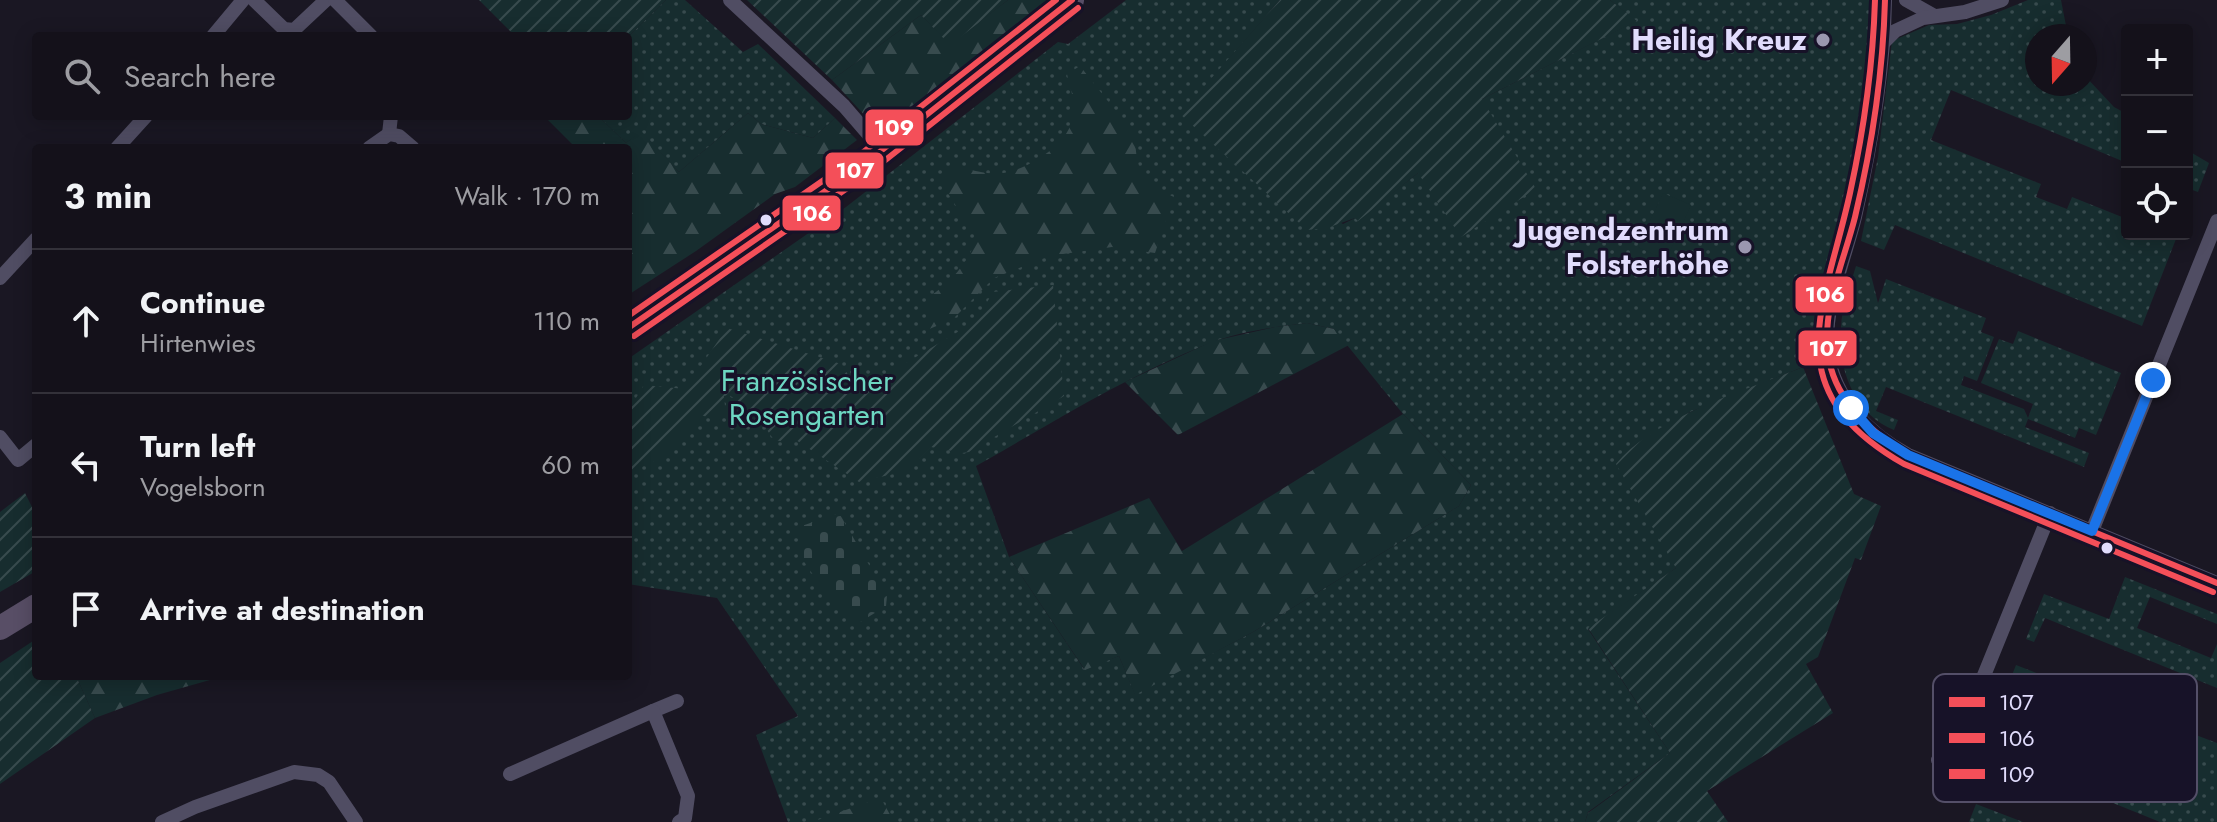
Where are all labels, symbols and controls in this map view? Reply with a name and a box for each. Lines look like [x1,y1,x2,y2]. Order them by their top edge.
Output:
place label: Heilig Kreuz [1631,18,1807,61]
north arrow [2025,24,2097,96]
map controls [2121,24,2193,240]
button: + [2121,24,2193,96]
marker: Heilig Kreuz [1814,31,1832,49]
search box [32,32,632,120]
icon: search [60,54,104,98]
text: Search here [124,55,276,98]
button: − [2121,96,2193,168]
line badge: 109 [864,108,925,147]
text: 109 [874,111,914,143]
line badge: 107 [824,151,885,190]
text: 107 [835,154,875,186]
button: locate [2121,168,2193,240]
text: 3 min [64,172,152,221]
text: Walk · 170 m [455,177,600,215]
line badge: 106 [781,194,842,232]
text: 106 [792,197,832,229]
place label: Jugendzentrum Folsterhöhe [1512,208,1729,285]
unlabelled marker [758,212,774,228]
marker: Jugendzentrum Folsterhöhe [1736,238,1754,256]
line badge: 106 [1794,275,1855,314]
text: 106 [1805,278,1845,310]
text: Continue [140,281,266,324]
icon: ahead [64,299,108,343]
text: 110 m [533,302,600,340]
text: Hirtenwies [140,324,256,362]
line badge: 107 [1797,329,1858,367]
text: 107 [1808,332,1848,364]
park label: Französischer Rosengarten [721,359,894,436]
route end [2135,362,2171,398]
route start [1833,390,1869,426]
text: Turn left [140,425,255,468]
icon: left [64,443,108,487]
text: 60 m [541,446,600,484]
text: Vogelsborn [140,468,266,506]
unlabelled marker [2099,540,2115,556]
icon: arrive [64,587,108,631]
text: Arrive at destination [140,588,425,631]
legend [1933,674,2197,802]
text: 107 [1999,686,2034,718]
text: 106 [1999,722,2035,754]
text: 109 [1999,758,2035,790]

